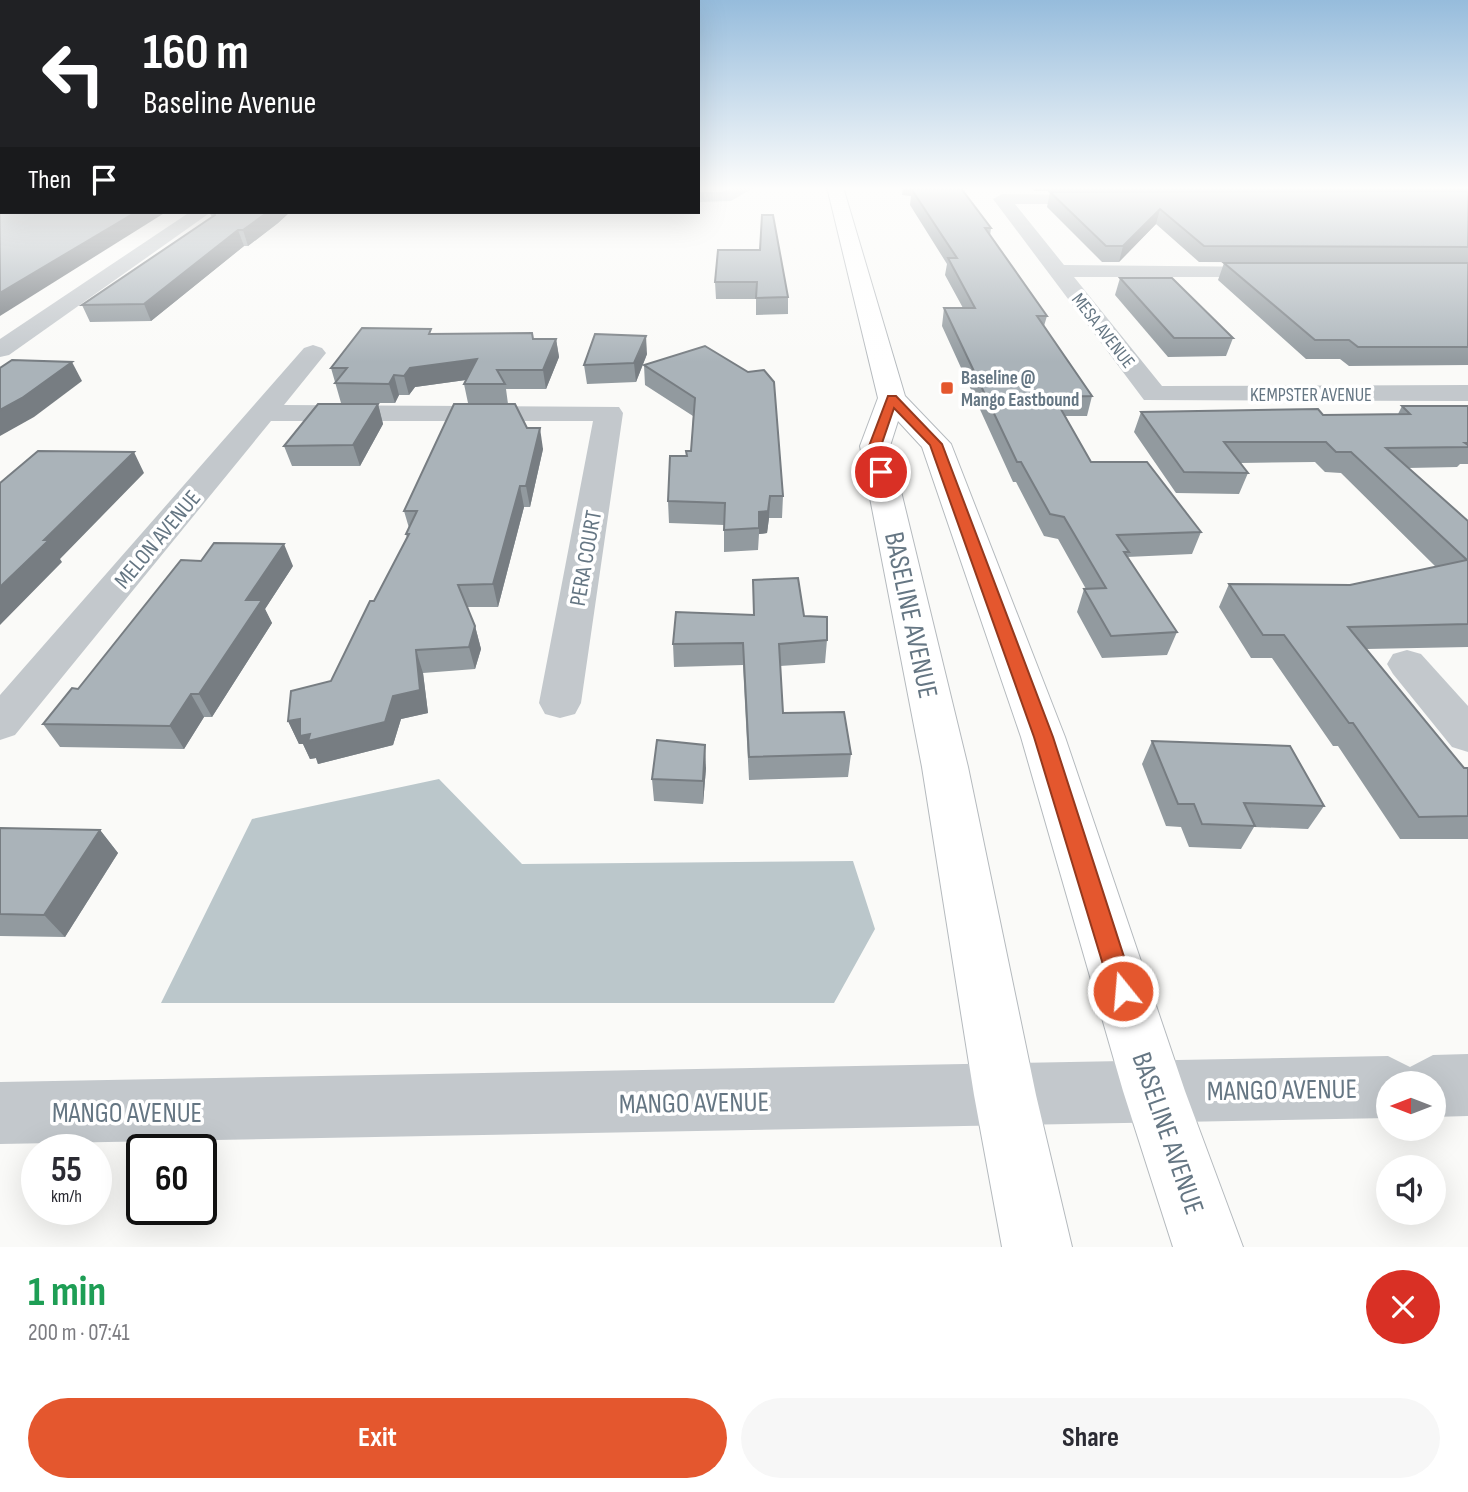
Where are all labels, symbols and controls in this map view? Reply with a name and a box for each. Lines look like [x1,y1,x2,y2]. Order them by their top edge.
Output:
text: 160 m [143,24,249,83]
icon: left [28,28,119,119]
text: Baseline Avenue [143,84,316,123]
icon: arrive [85,161,123,199]
text: Then [28,165,71,196]
street label: MESA AVENUE [1066,289,1139,373]
place label: Baseline @ Mango Eastbound [961,367,1079,412]
marker: Baseline @ Mango Eastbound [939,380,955,396]
street label: KEMPSTER AVENUE [1250,384,1372,407]
pin [851,442,911,502]
icon: arrive [862,453,900,491]
street label: MELON AVENUE [109,485,207,594]
street label: PERA COURT [564,508,608,608]
street label: BASELINE AVENUE [877,529,944,701]
position arrow [1086,954,1160,1028]
street label: BASELINE AVENUE [1124,1048,1211,1219]
north arrow [1376,1071,1446,1141]
map controls [1376,1071,1446,1225]
street label: MANGO AVENUE [1207,1073,1357,1108]
street label: MANGO AVENUE [619,1086,769,1121]
street label: MANGO AVENUE [52,1097,202,1130]
speed limit sign: 60 [126,1134,217,1225]
text: 55 [51,1149,82,1192]
button: sound [1376,1155,1446,1225]
text: km/h [51,1186,82,1207]
text: 1 min [28,1267,106,1318]
button: close [1366,1270,1440,1344]
text: 200 m · 07:41 [28,1319,130,1347]
button: Exit [28,1398,727,1478]
button: Share [741,1398,1440,1478]

